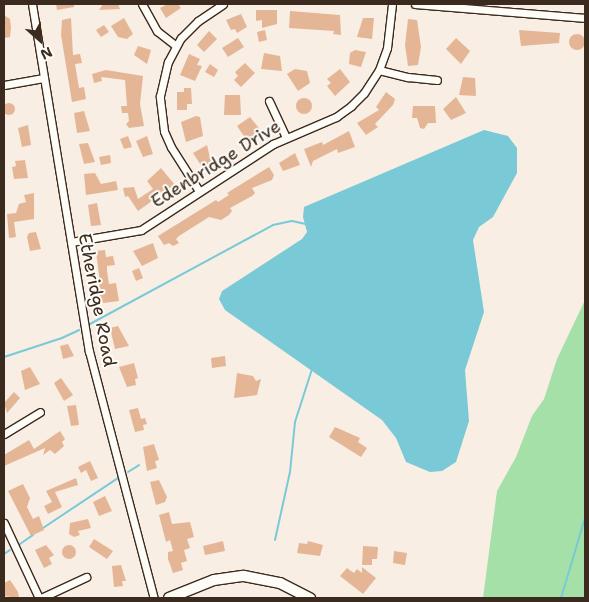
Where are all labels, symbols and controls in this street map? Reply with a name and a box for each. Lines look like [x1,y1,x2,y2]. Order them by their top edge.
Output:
north arrow [15,15,65,65]
text: N [38,43,56,64]
street label: Edenbridge Drive [147,115,285,213]
street label: Etheridge Road [73,231,121,369]

